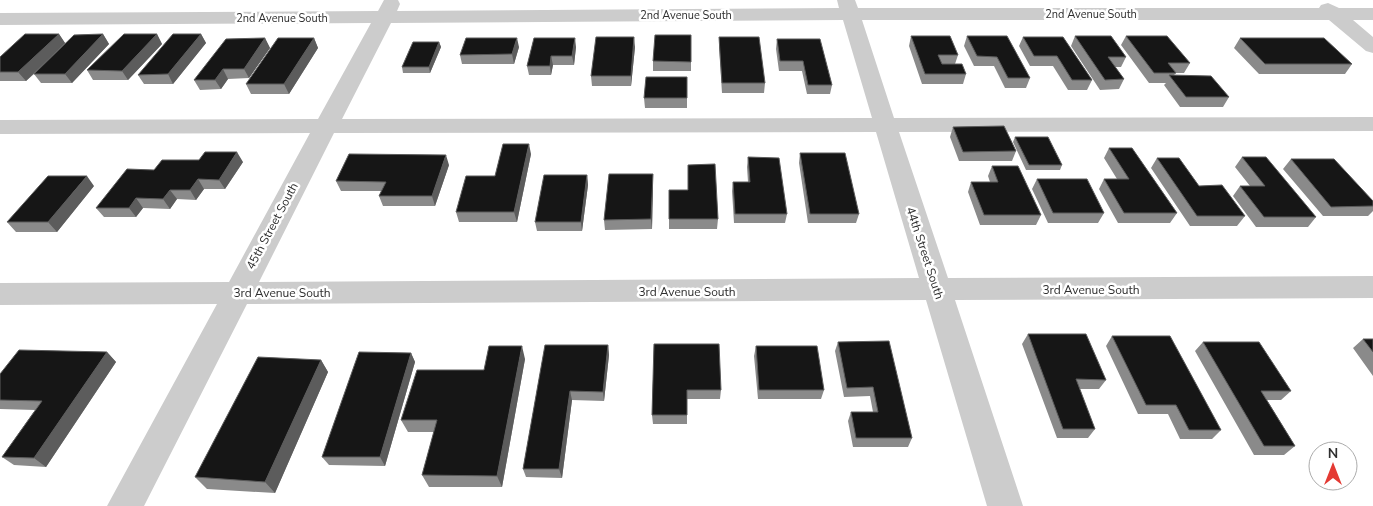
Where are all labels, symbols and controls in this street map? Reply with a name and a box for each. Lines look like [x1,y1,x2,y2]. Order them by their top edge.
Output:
street label: 2nd Avenue South [1045,7,1137,22]
street label: 2nd Avenue South [640,8,732,23]
street label: 2nd Avenue South [236,11,328,26]
street label: 45th Street South [242,180,302,272]
street label: 44th Street South [903,205,947,301]
street label: 3rd Avenue South [1042,282,1140,298]
street label: 3rd Avenue South [638,284,736,300]
street label: 3rd Avenue South [233,285,331,301]
north arrow [1308,441,1358,491]
text: N [1328,444,1338,463]

